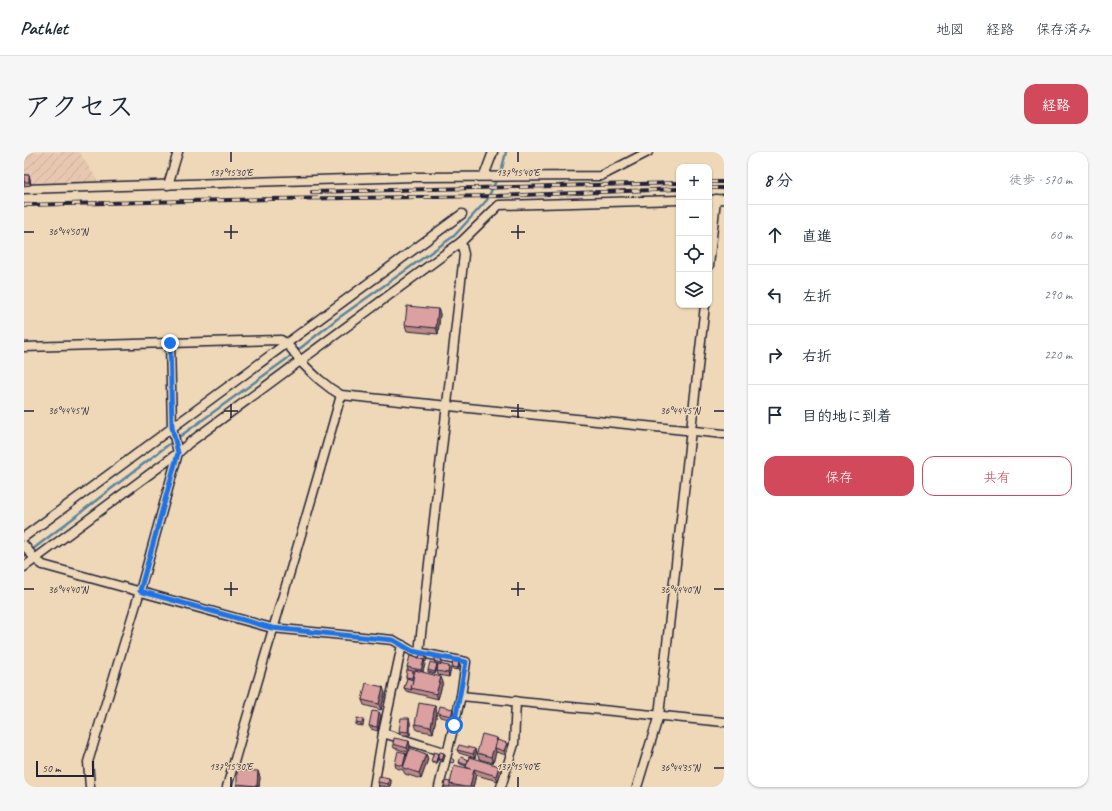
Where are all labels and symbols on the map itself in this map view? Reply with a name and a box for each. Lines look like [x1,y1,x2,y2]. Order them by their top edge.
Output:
text: 137°15'30"E [209,166,254,179]
text: 137°15'40"E [496,166,541,179]
text: 36°44'50"N [48,225,90,238]
route end [161,334,179,352]
text: 36°44'45"N [48,404,90,417]
text: 36°44'45"N [660,404,702,417]
text: 36°44'40"N [48,583,90,596]
text: 36°44'40"N [660,583,702,596]
route start [445,716,463,734]
scale bar [36,759,94,778]
text: 137°15'30"E [209,760,254,773]
text: 137°15'40"E [496,760,541,773]
text: 36°44'35"N [660,761,702,774]

